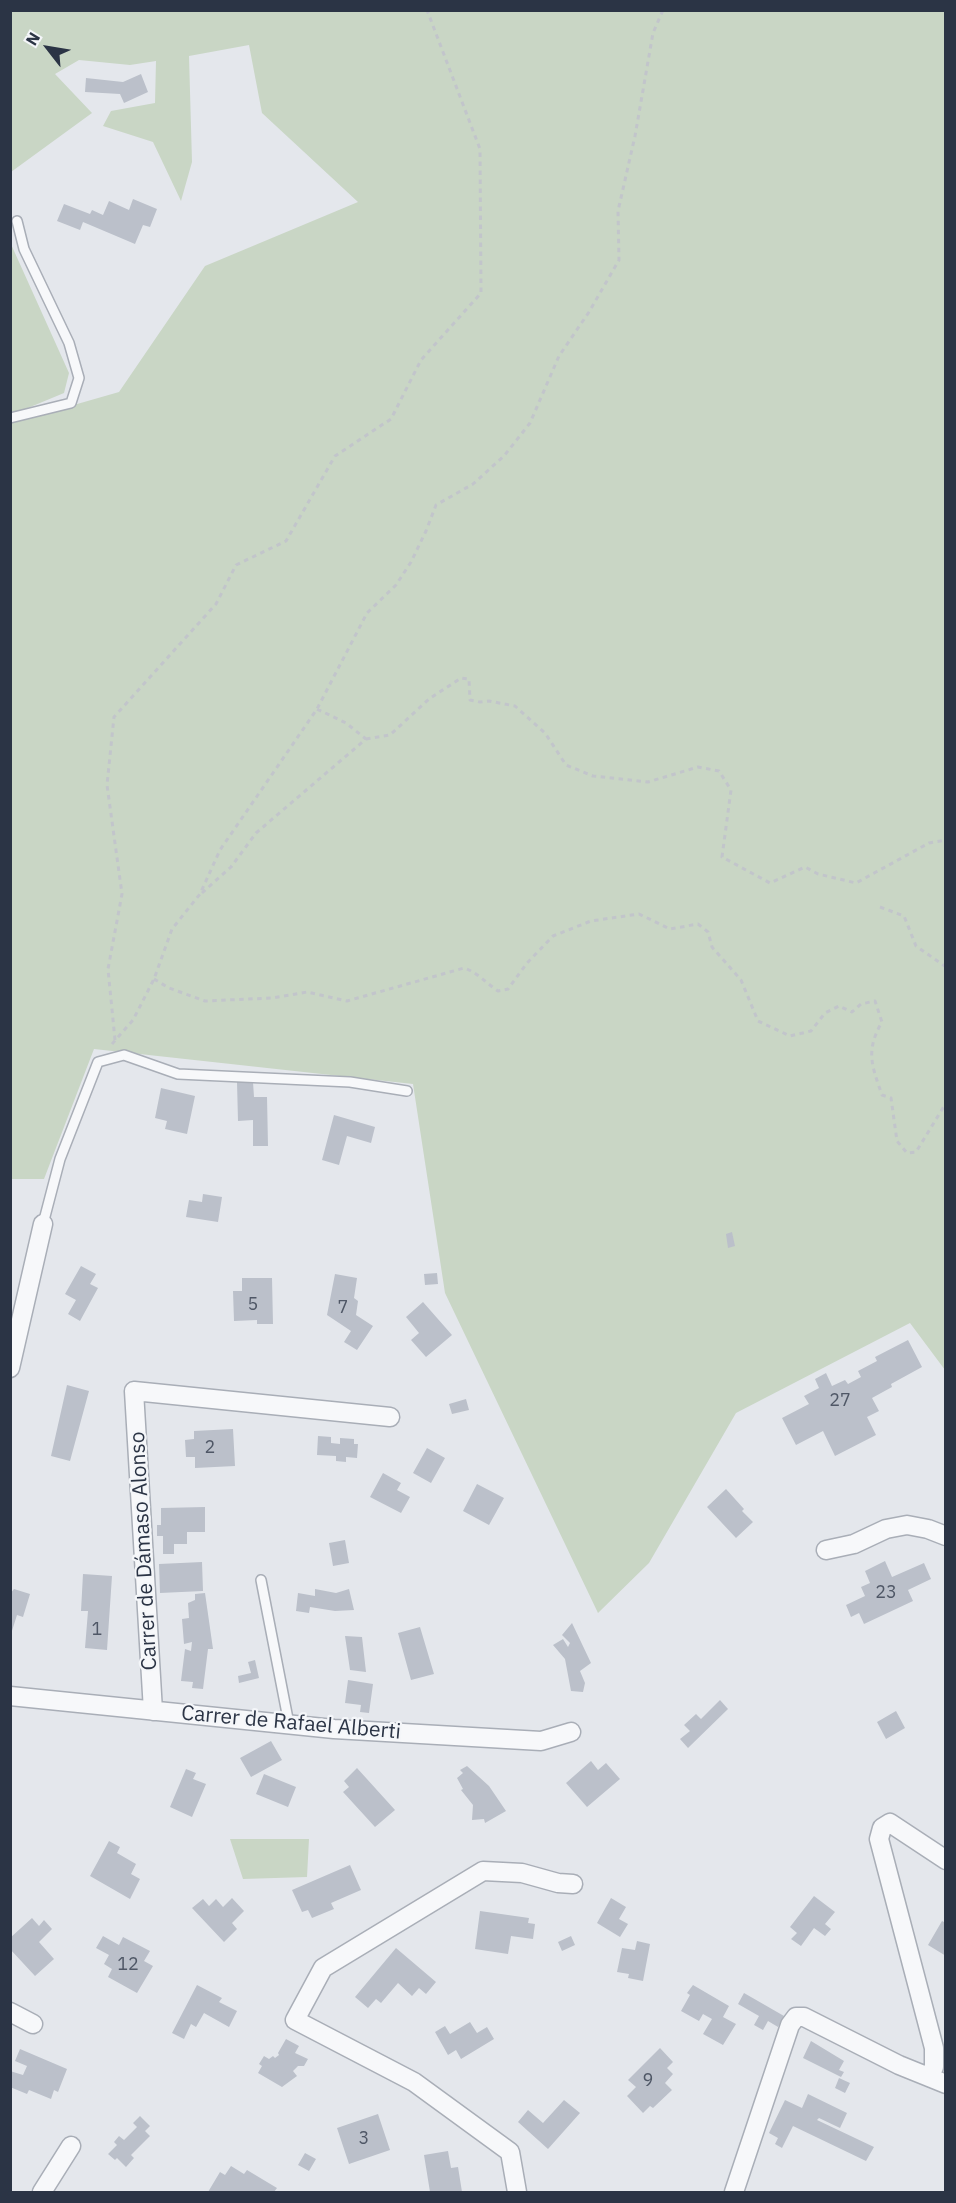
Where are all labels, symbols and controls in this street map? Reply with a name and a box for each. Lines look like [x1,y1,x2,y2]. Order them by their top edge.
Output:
north arrow [18,18,78,78]
text: N [21,29,44,49]
house number: 5 [248,1294,258,1316]
house number: 7 [338,1297,348,1319]
house number: 27 [829,1390,851,1412]
street label: Carrer de Dámaso Alonso [125,1431,163,1671]
house number: 2 [205,1437,215,1459]
house number: 23 [875,1582,897,1604]
house number: 1 [92,1619,102,1641]
street label: Carrer de Rafael Alberti [180,1701,402,1745]
house number: 12 [117,1954,139,1976]
house number: 9 [643,2070,653,2092]
house number: 3 [359,2128,369,2150]

